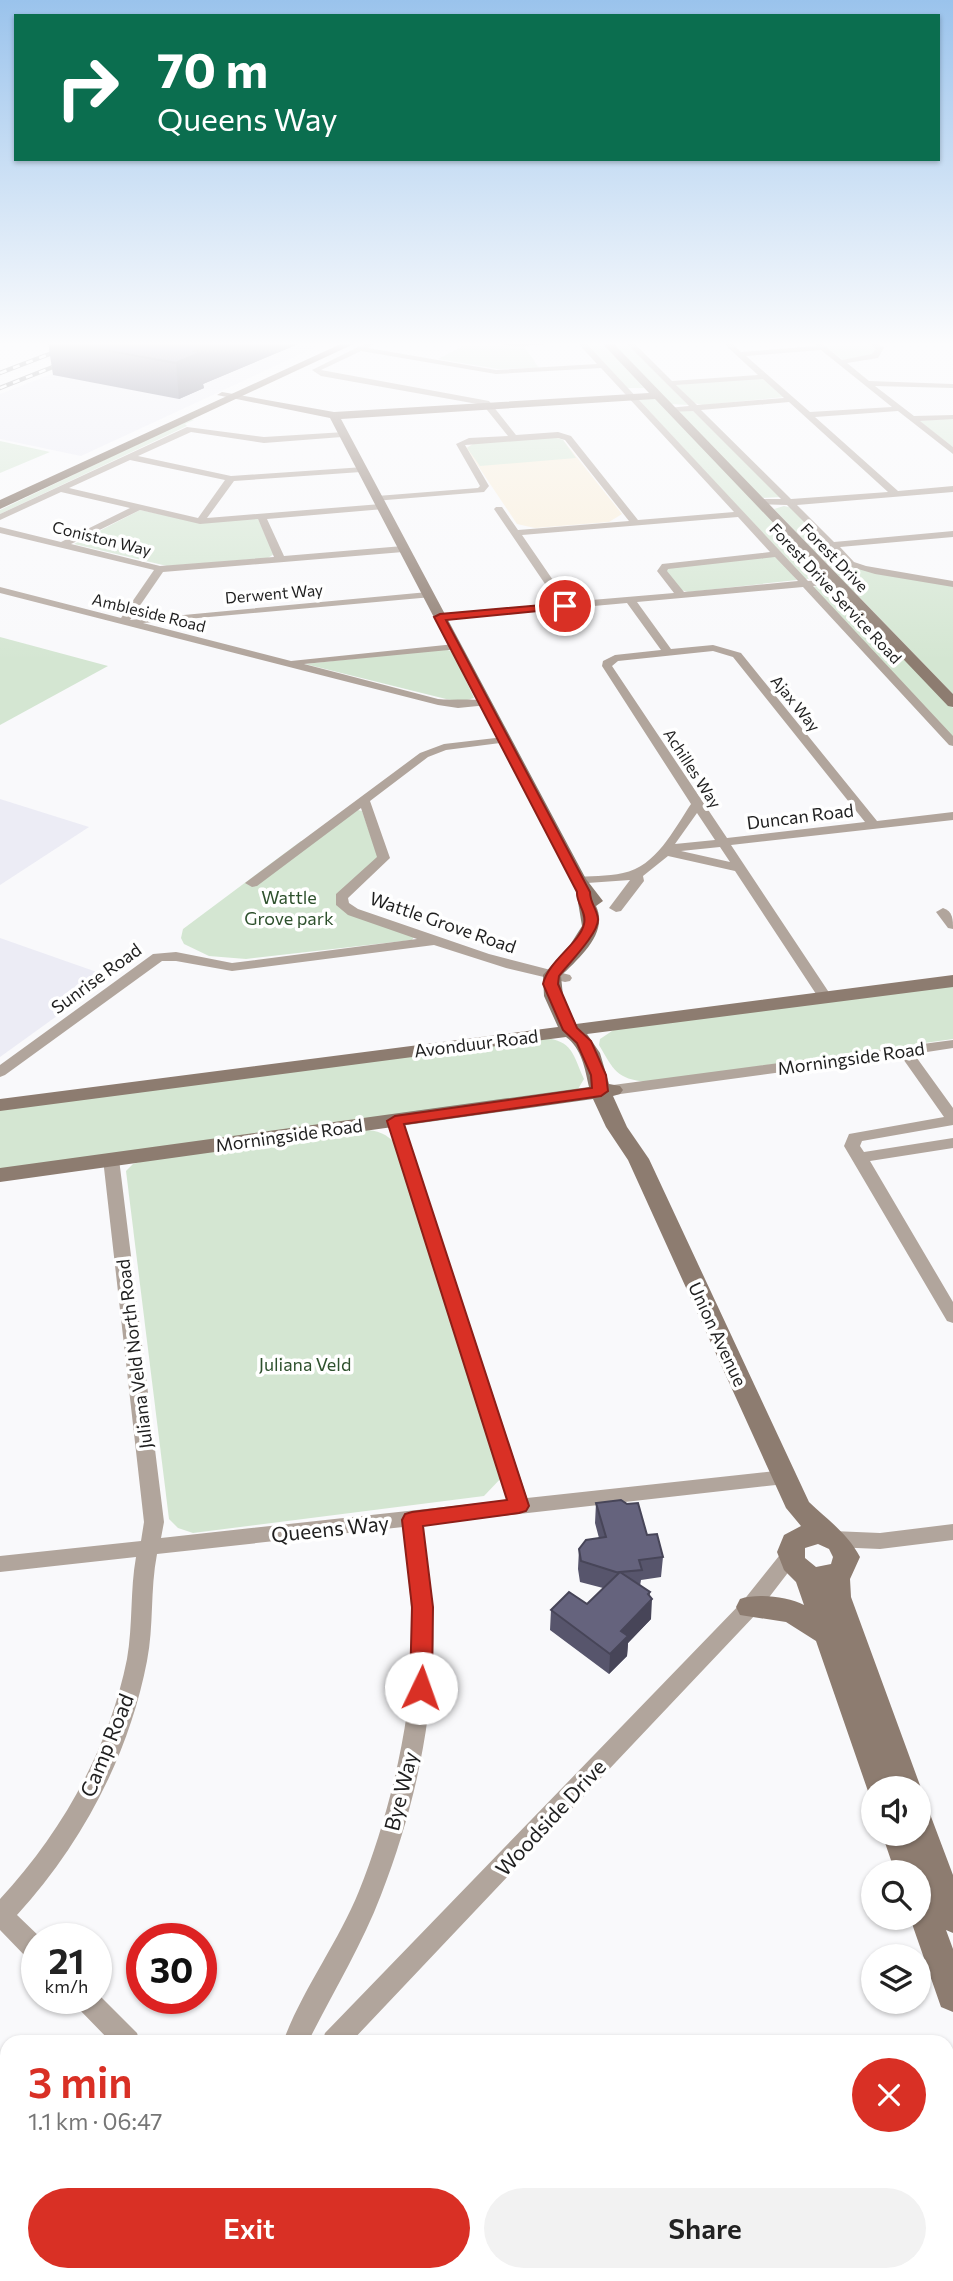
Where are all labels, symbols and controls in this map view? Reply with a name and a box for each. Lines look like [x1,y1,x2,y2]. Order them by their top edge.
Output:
text: 70 m [157,38,268,98]
icon: right [42,42,133,133]
text: Queens Way [157,98,338,138]
street label: Coniston Way [51,517,153,559]
street label: Forest Drive Service Road [766,519,906,667]
street label: Forest Drive [797,519,873,595]
pin [535,576,595,636]
street label: Derwent Way [224,579,324,607]
icon: arrive [546,587,584,625]
street label: Ambleside Road [90,589,208,635]
street label: Ajax Way [768,671,824,735]
street label: Achilles Way [660,725,726,811]
street label: Duncan Road [745,799,855,833]
park label: Wattle Grove park [244,886,334,929]
street label: Wattle Grove Road [367,887,519,957]
street label: Sunrise Road [47,938,145,1018]
street label: Avonduur Road [413,1024,539,1062]
street label: Morningside Road [776,1037,926,1079]
street label: Morningside Road [214,1114,364,1156]
street label: Juliana Veld North Road [111,1258,157,1450]
street label: Union Avenue [684,1278,752,1390]
park label: Juliana Veld [259,1353,351,1375]
street label: Queens Way [270,1509,390,1547]
position arrow [384,1651,458,1725]
street label: Camp Road [74,1690,138,1800]
street label: Bye Way [378,1749,422,1833]
street label: Woodside Drive [490,1754,610,1880]
map controls [861,1776,931,2014]
button: sound [861,1776,931,1846]
button: search [861,1860,931,1930]
speed limit sign: 30 [126,1923,217,2014]
text: 21 [49,1938,84,1981]
button: layers [861,1944,931,2014]
text: km/h [45,1975,88,1997]
text: 3 min [28,2055,133,2107]
button: close [852,2058,926,2132]
text: 1.1 km · 06:47 [28,2107,162,2135]
button: Exit [28,2188,470,2268]
button: Share [484,2188,926,2268]

